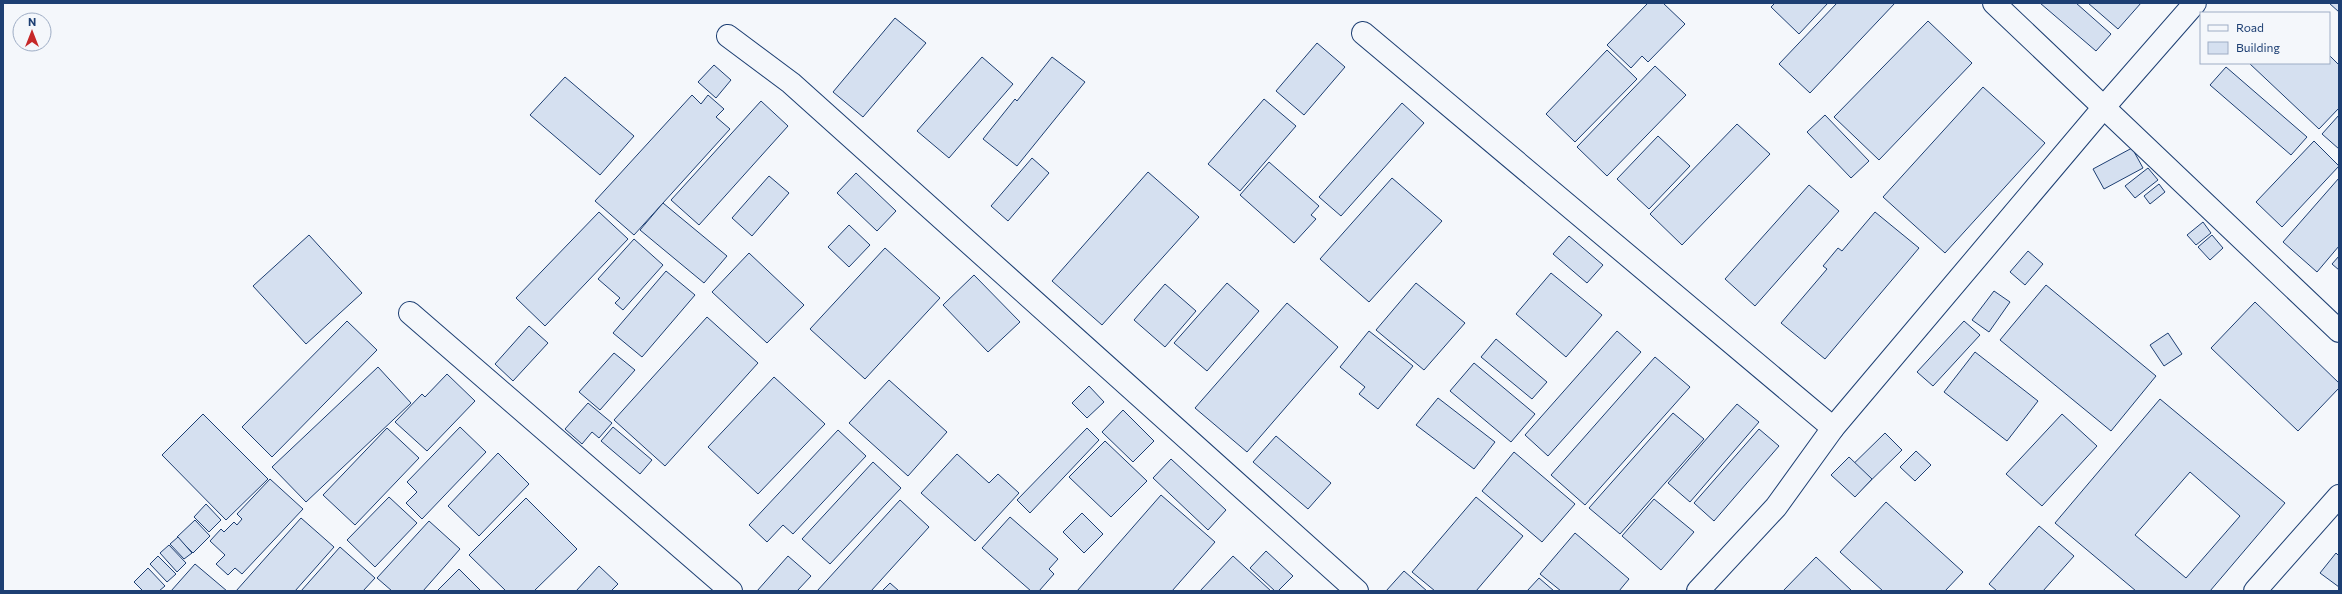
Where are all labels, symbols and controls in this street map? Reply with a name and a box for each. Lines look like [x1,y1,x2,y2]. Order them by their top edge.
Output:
north arrow [12,12,52,52]
legend [2200,12,2330,64]
text: N [28,15,36,28]
text: Road [2236,20,2264,34]
text: Building [2236,40,2280,54]

